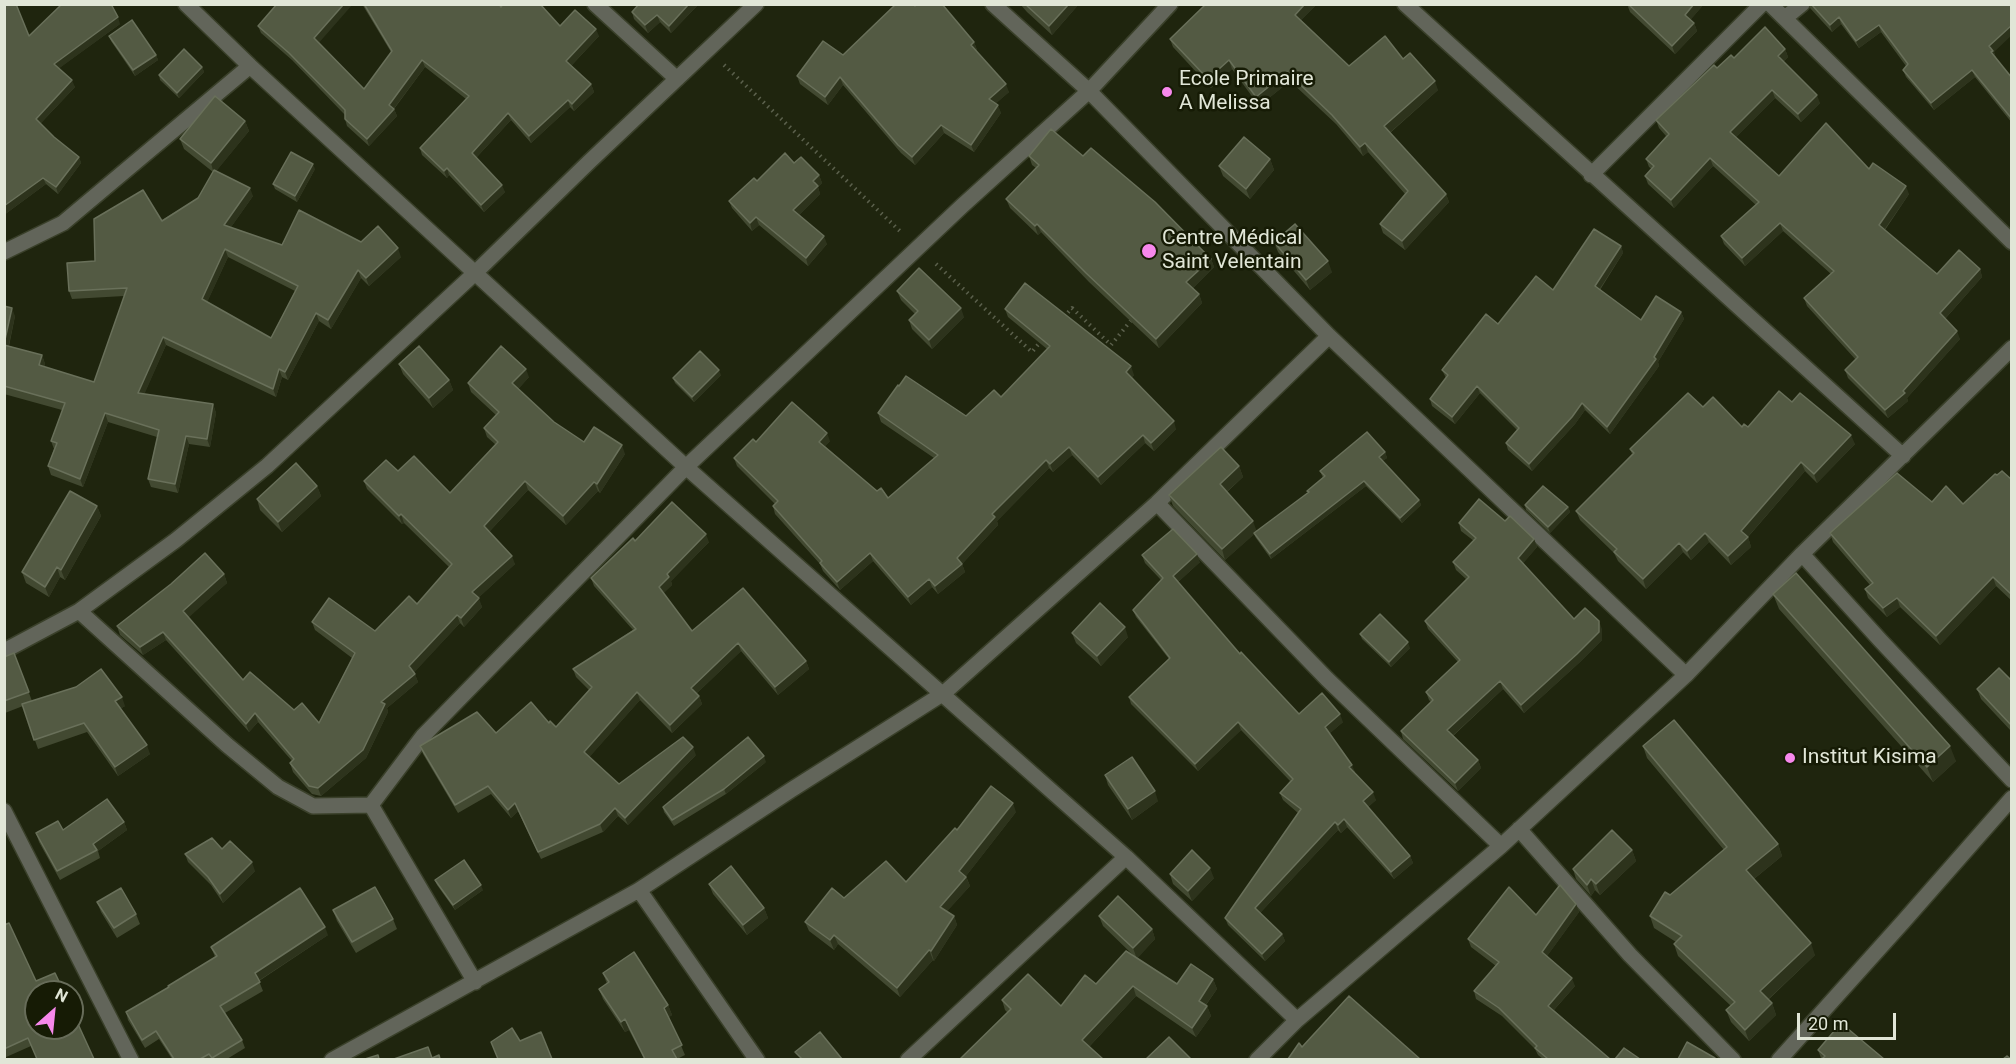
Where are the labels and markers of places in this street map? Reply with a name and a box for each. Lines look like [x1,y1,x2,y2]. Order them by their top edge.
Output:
place label: Ecole Primaire A Melissa [1179,67,1314,117]
marker: Ecole Primaire A Melissa [1160,85,1174,99]
place label: Centre Médical Saint Velentain [1162,226,1302,276]
marker: Centre Médical Saint Velentain [1140,242,1158,260]
place label: Institut Kisima [1802,745,1937,771]
marker: Institut Kisima [1783,751,1797,765]

